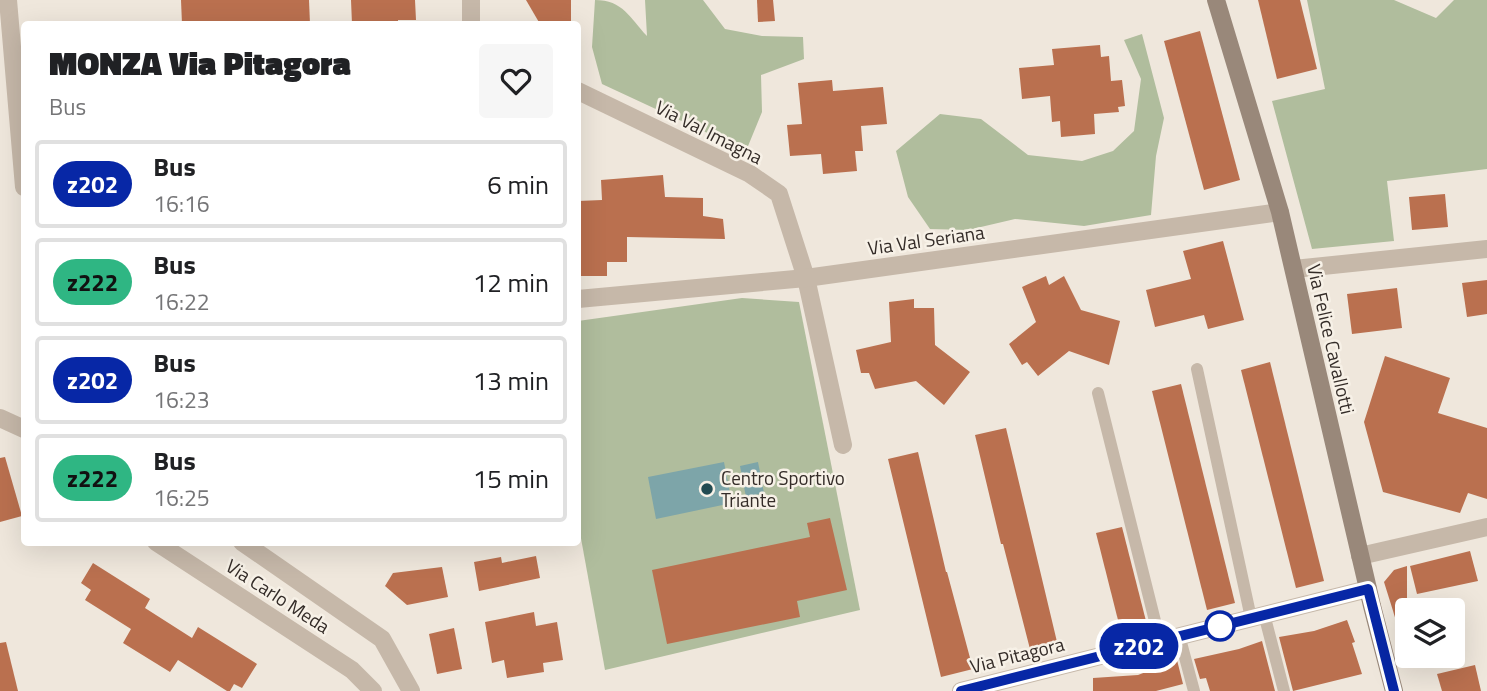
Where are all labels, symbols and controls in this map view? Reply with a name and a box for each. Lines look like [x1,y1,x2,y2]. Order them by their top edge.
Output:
text: MONZA Via Pitagora [49,38,351,88]
button: heart [479,44,553,118]
text: Bus [49,89,86,124]
street label: Via Val Imagna [650,92,768,171]
text: Bus [153,147,196,186]
text: 6 min [487,165,549,204]
text: z202 [67,166,118,202]
text: 16:16 [153,186,210,221]
street label: Via Val Seriana [866,217,987,262]
text: Bus [153,245,196,284]
street label: Via Felice Cavallotti [1300,261,1363,417]
text: 12 min [473,263,549,302]
text: z222 [67,264,118,300]
text: 16:22 [153,284,210,319]
text: Bus [153,343,196,382]
text: 13 min [473,361,549,400]
text: z202 [67,362,118,398]
text: 16:23 [153,382,210,417]
text: Bus [153,441,196,480]
text: 15 min [473,459,549,498]
text: z222 [67,460,118,496]
place label: Centro Sportivo Triante [721,463,845,514]
text: 16:25 [153,480,210,515]
marker: Centro Sportivo Triante [699,481,715,497]
street label: Via Carlo Meda [220,551,336,640]
map controls [1395,598,1465,668]
button: layers [1395,598,1465,668]
unlabelled marker [1205,611,1235,641]
line badge: z202 [1090,623,1188,669]
text: z202 [1113,628,1165,664]
street label: Via Pitagora [967,629,1068,680]

